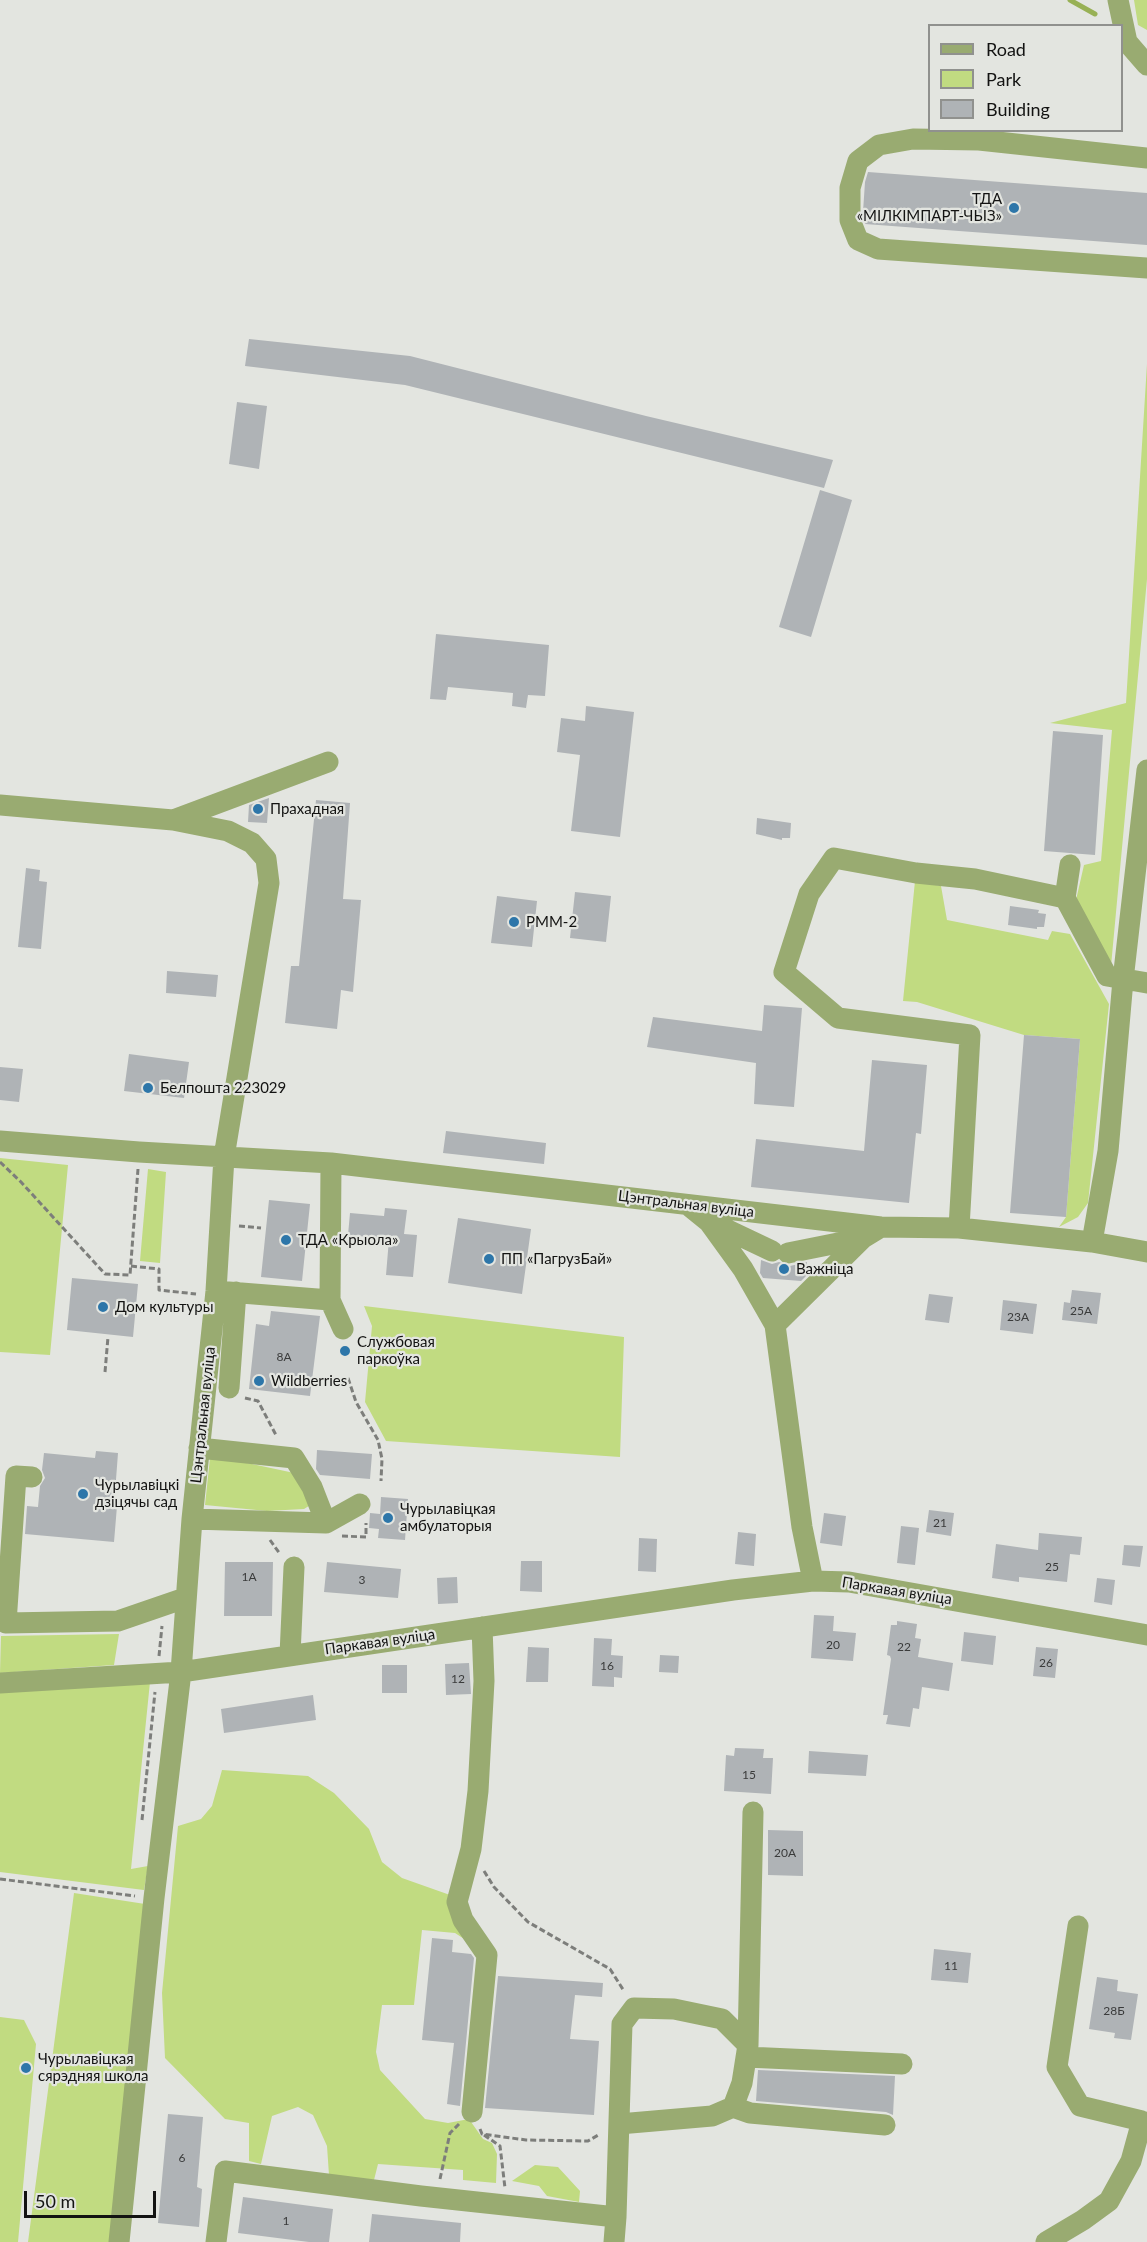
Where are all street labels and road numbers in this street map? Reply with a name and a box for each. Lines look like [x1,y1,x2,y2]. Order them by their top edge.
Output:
street label: Цэнтральная вуліца [617,1187,755,1221]
street label: Цэнтральная вуліца [187,1346,219,1484]
street label: Паркавая вуліца [841,1573,953,1609]
street label: Паркавая вуліца [324,1625,436,1659]

